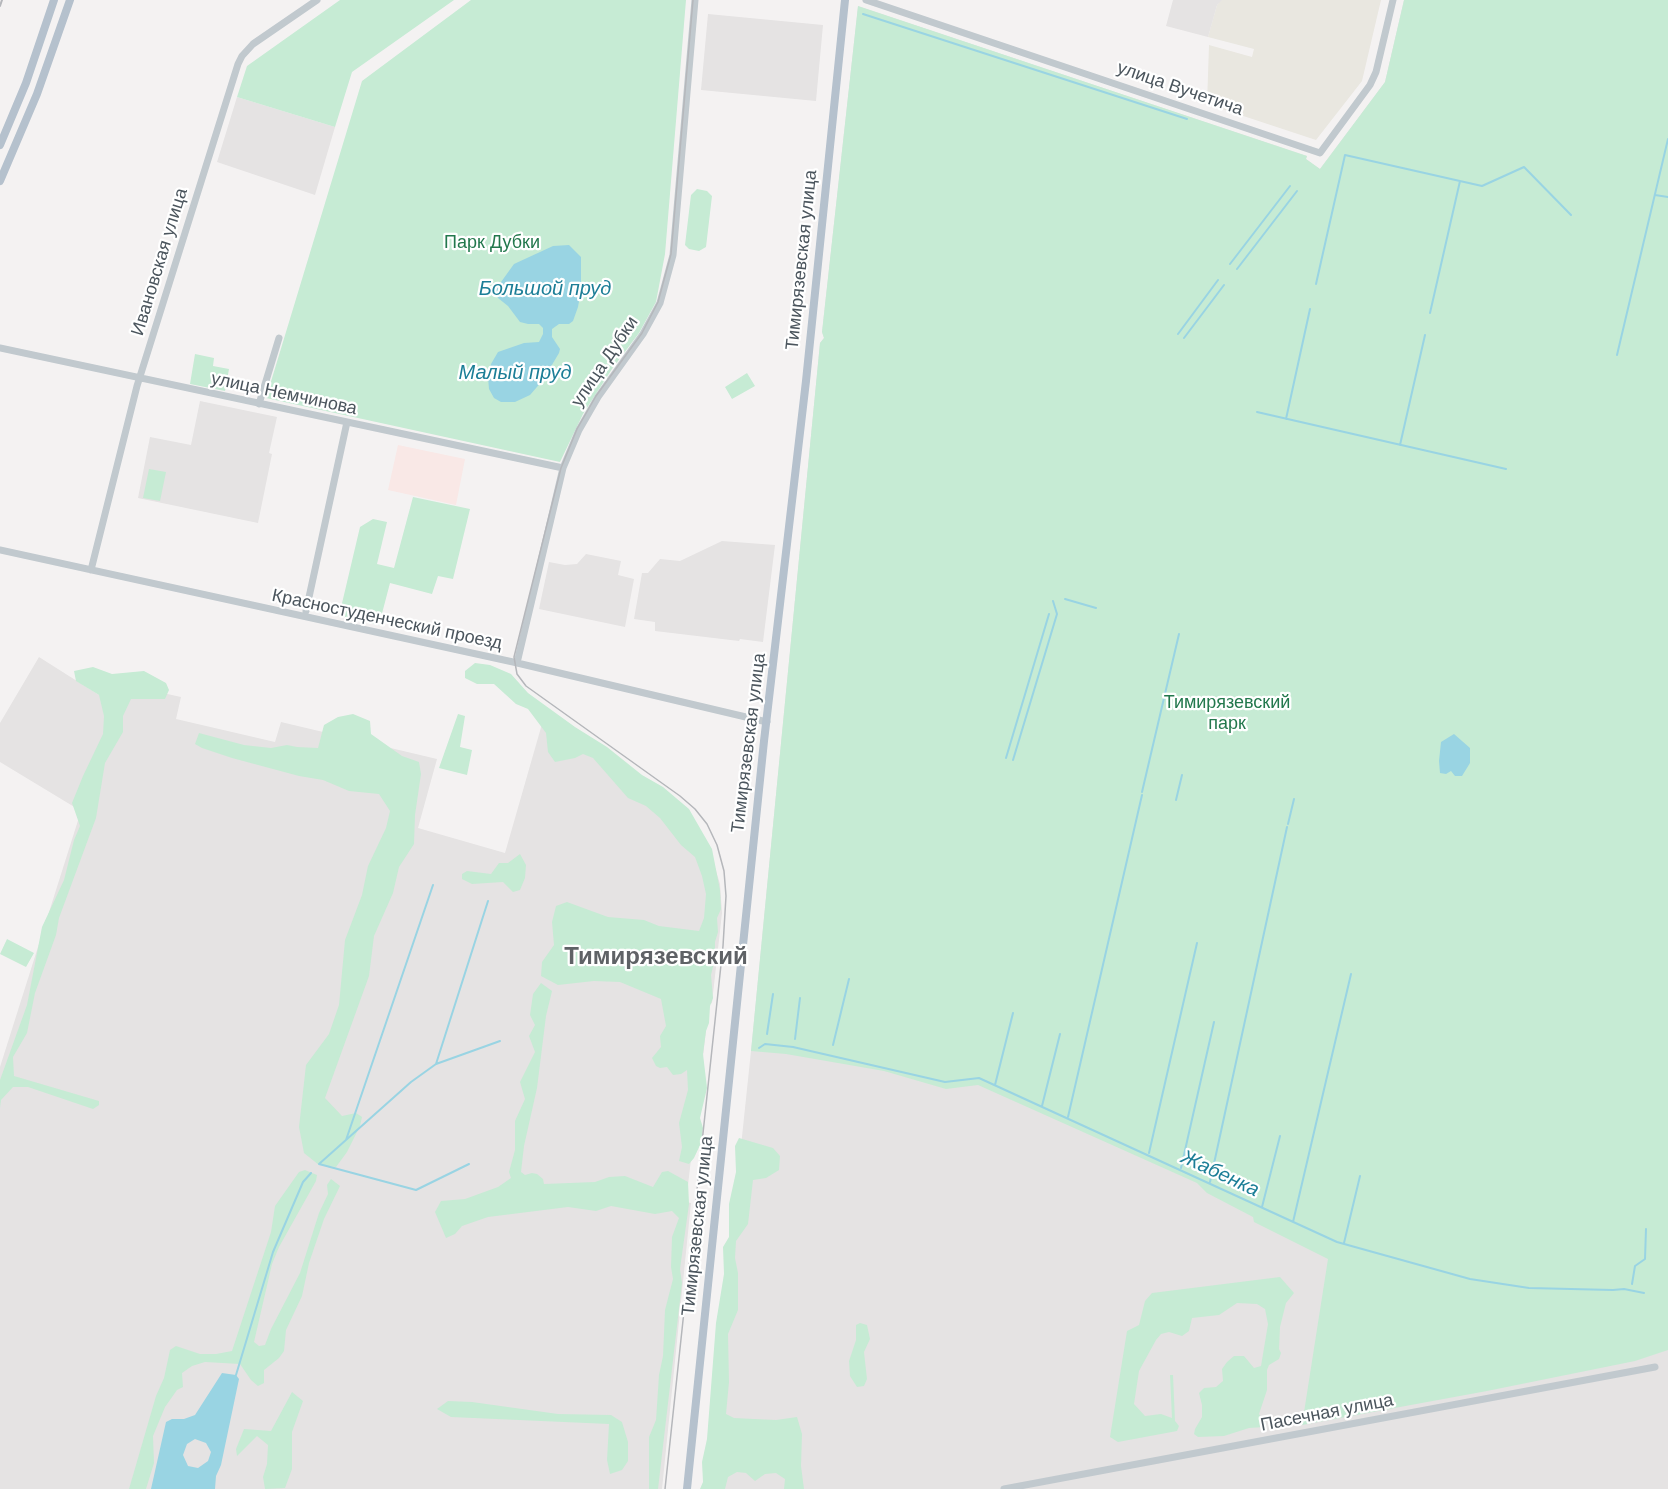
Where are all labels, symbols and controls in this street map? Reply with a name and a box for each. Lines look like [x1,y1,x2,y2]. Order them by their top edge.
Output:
street label: улица Вучетича [1114,57,1246,121]
street label: Тимирязевская улица [782,169,822,351]
street label: Ивановская улица [127,186,193,338]
park label: Парк Дубки [444,232,540,254]
water label: Большой пруд [479,277,611,301]
street label: улица Дубки [567,313,643,411]
water label: Малый пруд [459,361,571,385]
street label: улица Немчинова [209,368,359,420]
street label: Красностуденческий проезд [270,585,504,655]
street label: Тимирязевская улица [727,652,771,834]
park label: Тимирязевский парк [1164,692,1290,734]
district label: Тимирязевский [564,943,748,971]
street label: Тимирязевская улица [678,1135,718,1317]
water label: Жабенка [1177,1145,1263,1203]
street label: Пасечная улица [1259,1390,1395,1436]

